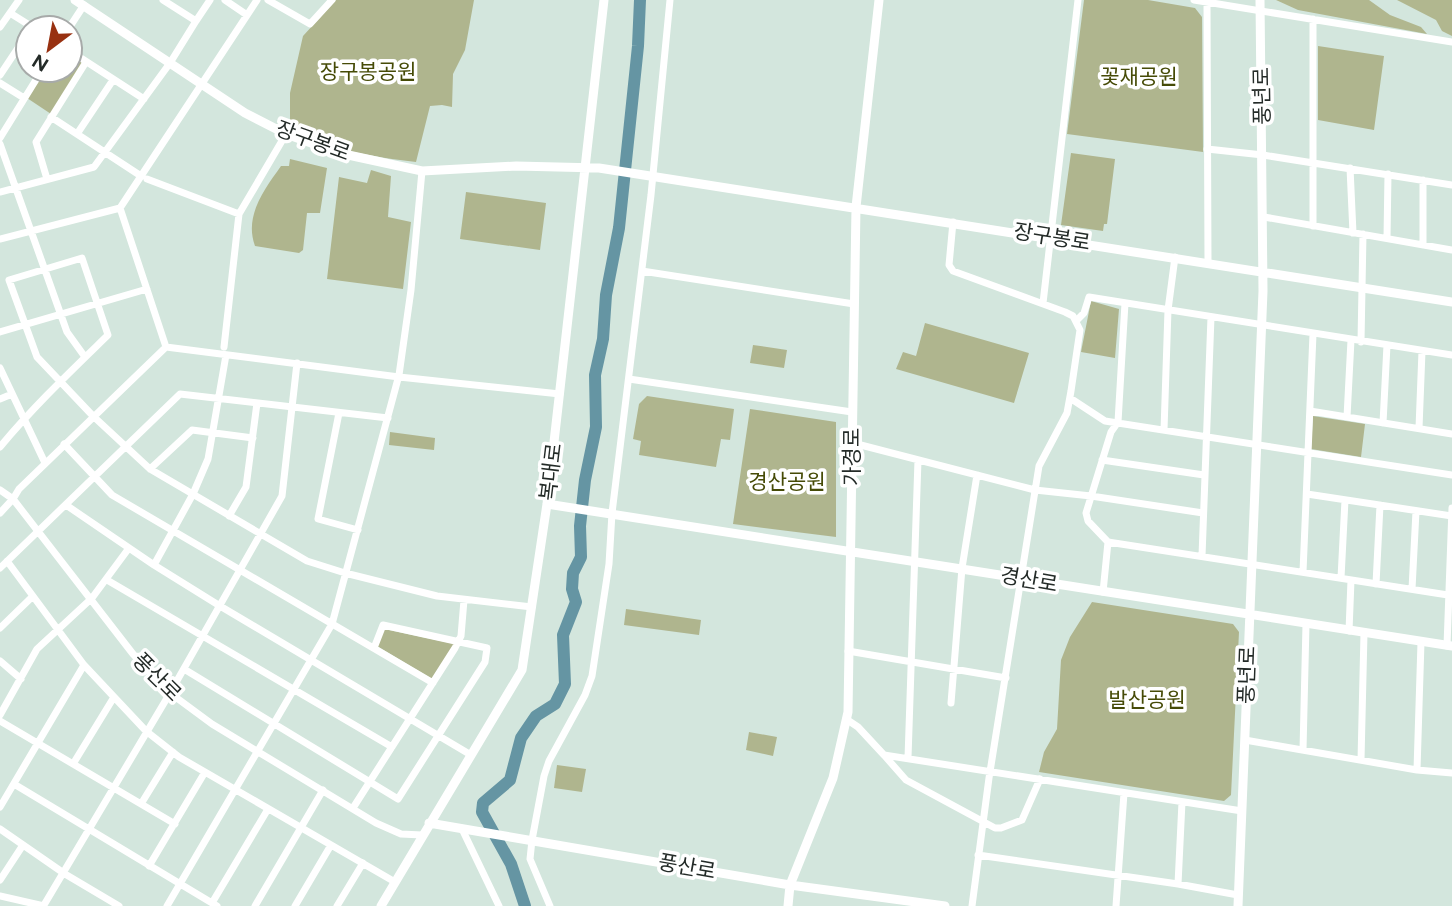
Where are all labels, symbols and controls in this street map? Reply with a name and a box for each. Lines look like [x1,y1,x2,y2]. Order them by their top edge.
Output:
north arrow [14,14,84,84]
text: N [28,49,53,77]
park label: 장구봉공원 [320,59,416,84]
park label: 꽃재공원 [1100,64,1178,89]
street label: 풍년로 [1248,67,1275,125]
street label: 장구봉로 [273,116,354,165]
street label: 장구봉로 [1012,218,1092,255]
street label: 가경로 [839,428,864,486]
street label: 복대로 [535,442,566,502]
park label: 경산공원 [748,469,826,494]
street label: 경산로 [998,562,1060,597]
street label: 풍년로 [1233,646,1260,704]
street label: 풍산로 [128,647,187,706]
park label: 발산공원 [1108,687,1186,712]
street label: 풍산로 [656,849,718,884]

